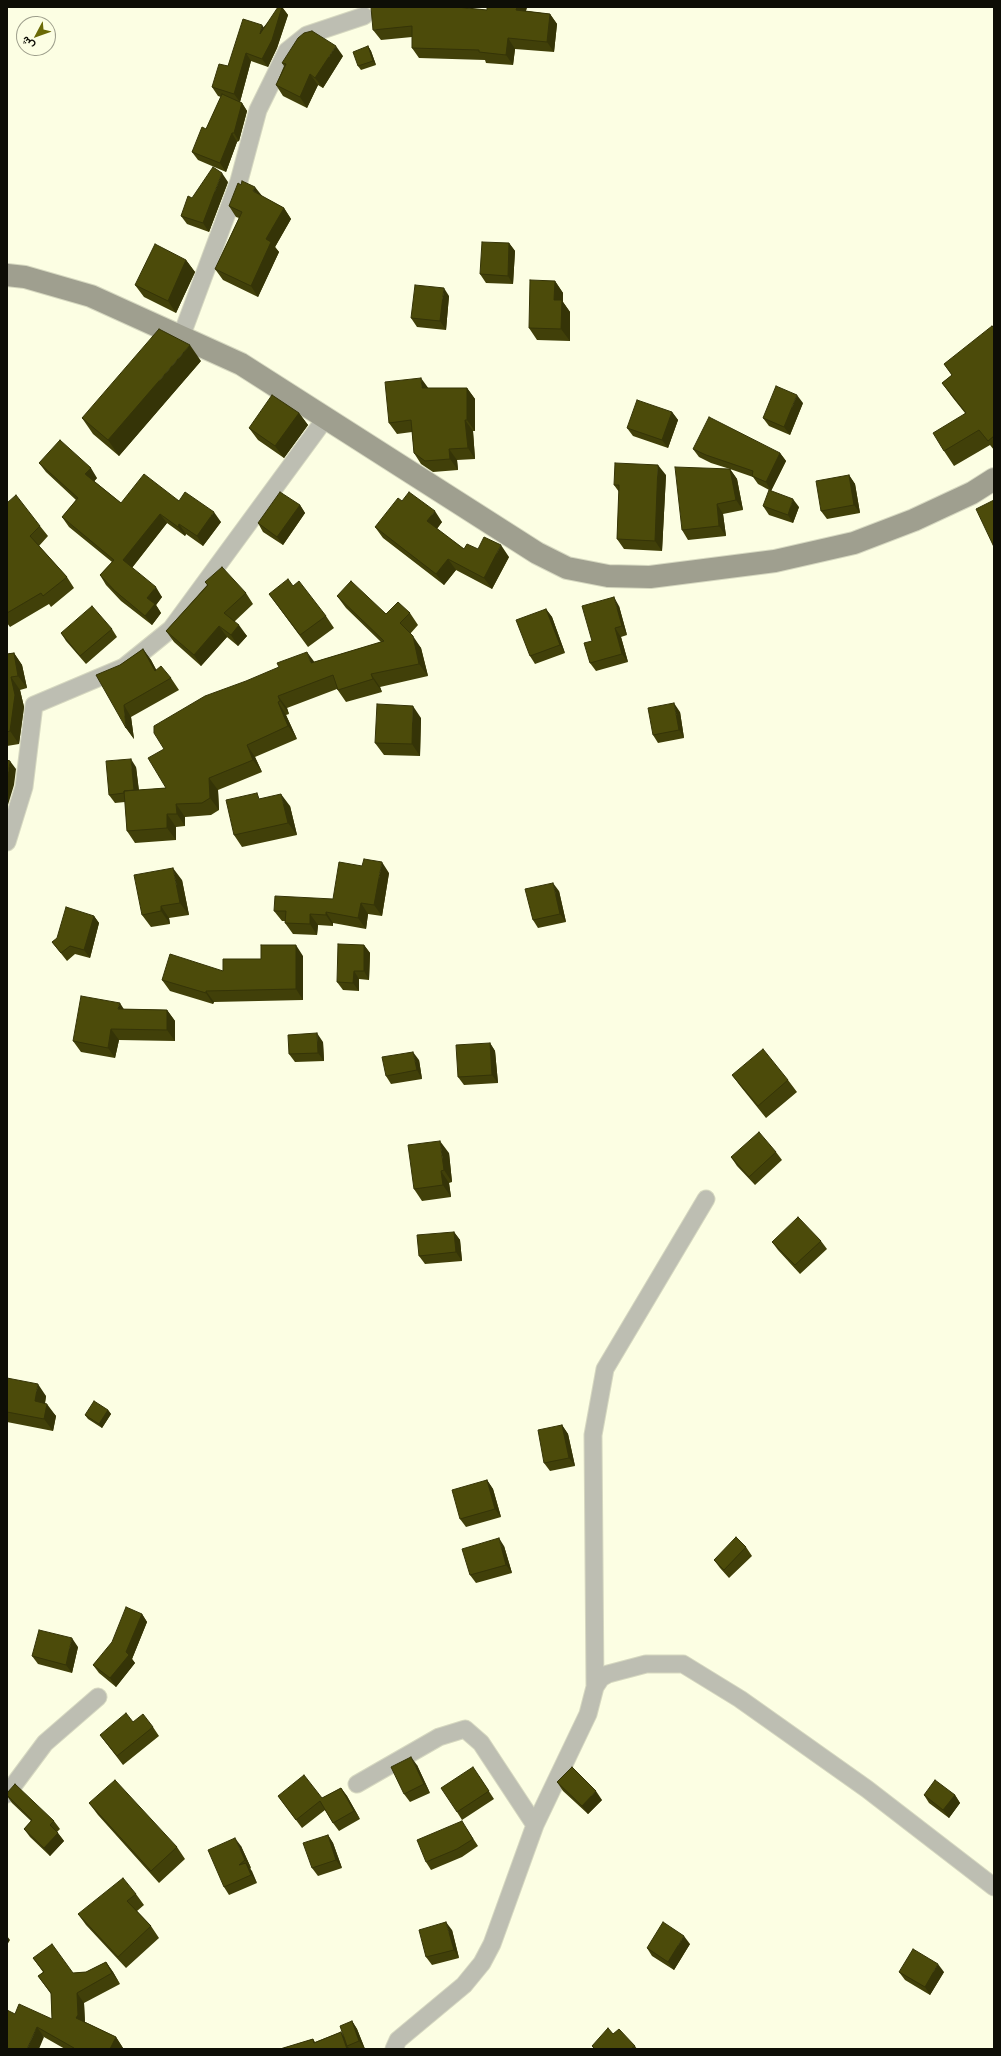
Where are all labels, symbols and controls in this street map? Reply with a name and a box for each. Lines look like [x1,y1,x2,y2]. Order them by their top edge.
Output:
north arrow [16,16,56,56]
text: ش [19,34,37,52]

